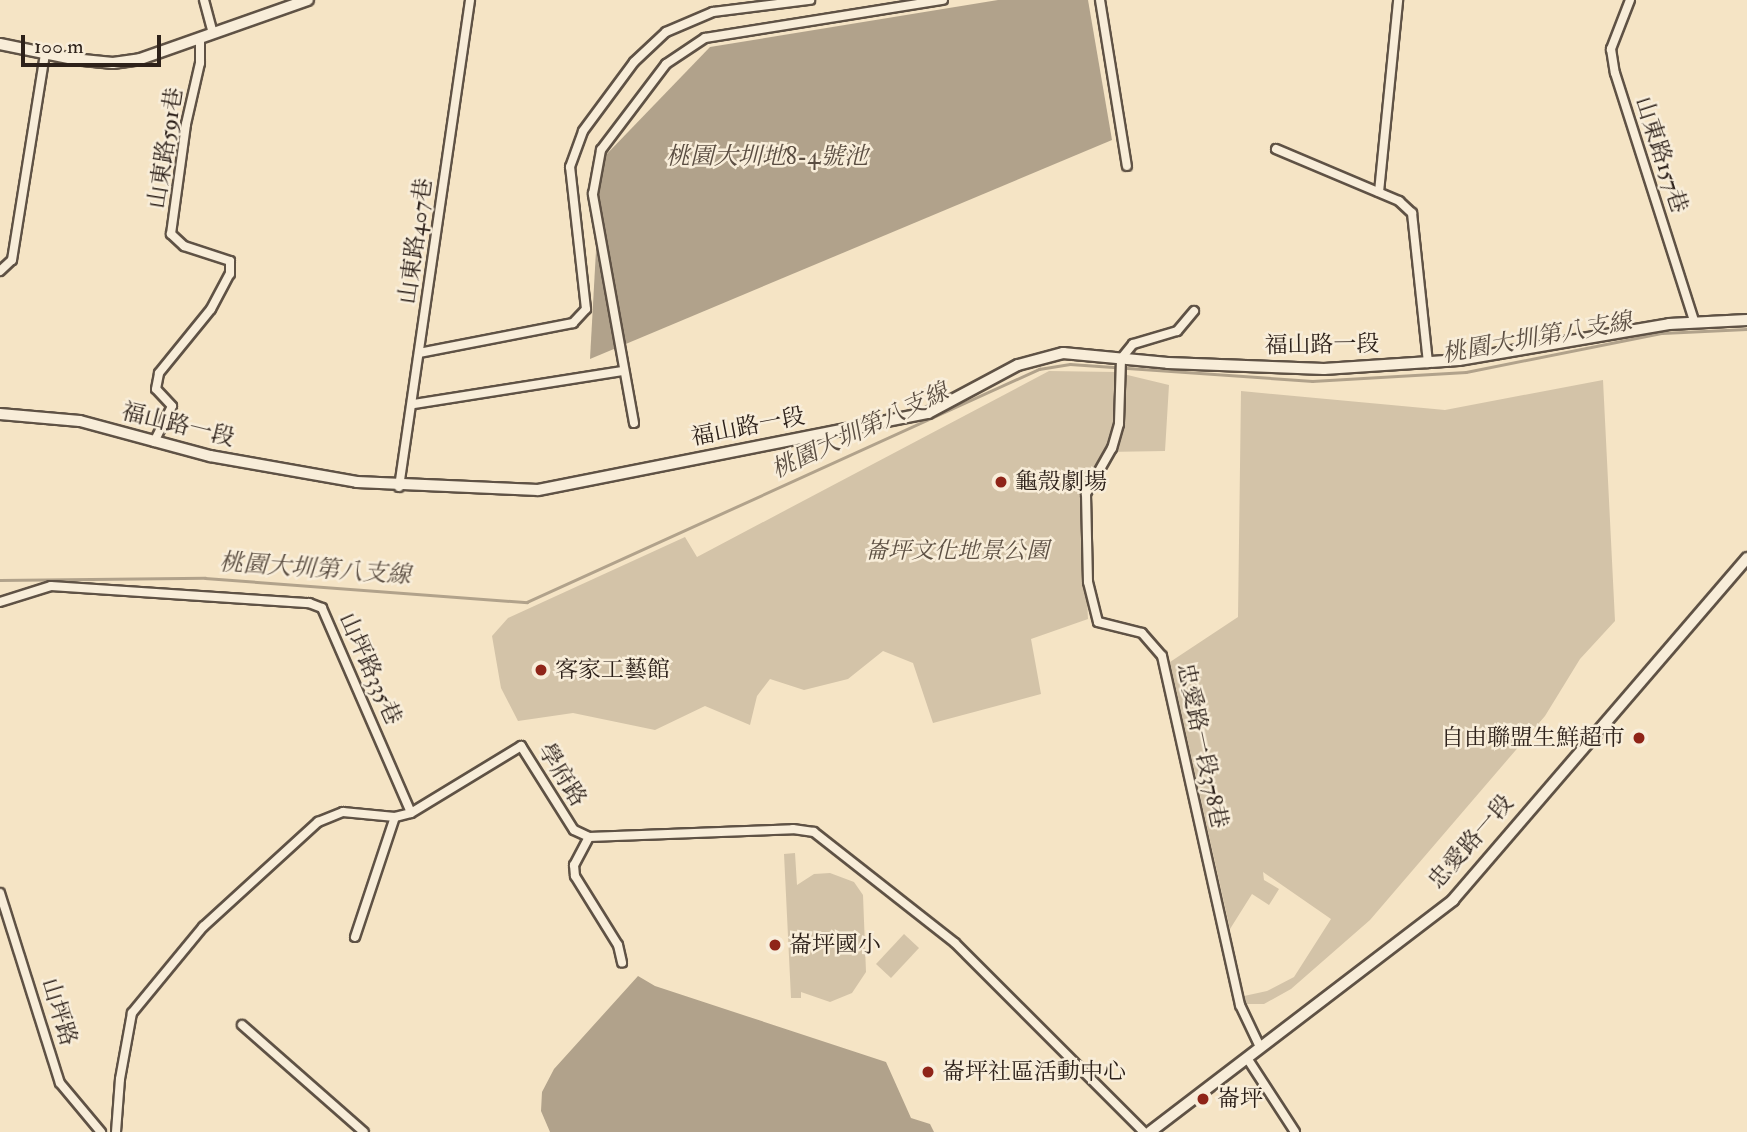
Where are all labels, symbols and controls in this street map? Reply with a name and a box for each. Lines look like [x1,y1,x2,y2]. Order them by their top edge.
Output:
scale bar [24,21,164,65]
text: 100 m [34,33,84,60]
street label: 山東路591巷 [143,86,189,210]
street label: 山東路157巷 [1629,93,1693,217]
water label: 桃園大圳地8-4號池 [666,143,868,171]
street label: 山東路407巷 [394,176,438,306]
water label: 桃園大圳第八支線 [1440,307,1634,369]
street label: 福山路一段 [1264,330,1380,360]
water label: 桃園大圳第八支線 [767,377,953,485]
street label: 福山路一段 [119,398,237,452]
street label: 福山路一段 [689,402,807,452]
place label: 龜殼劇場 [1015,468,1107,496]
marker: 龜殼劇場 [993,474,1009,490]
park label: 崙坪文化地景公園 [865,537,1049,565]
water label: 桃園大圳第八支線 [218,548,412,590]
street label: 山坪路335巷 [333,609,407,729]
place label: 客家工藝館 [555,656,670,684]
street label: 忠愛路一段378巷 [1171,661,1233,831]
marker: 客家工藝館 [533,662,549,678]
place label: 自由聯盟生鮮超市 [1441,724,1625,752]
marker: 自由聯盟生鮮超市 [1631,730,1647,746]
street label: 學府路 [532,738,592,812]
street label: 忠愛路一段 [1423,790,1519,894]
place label: 崙坪國小 [789,931,881,959]
marker: 崙坪國小 [767,937,783,953]
street label: 山坪路 [36,975,82,1049]
place label: 崙坪社區活動中心 [942,1058,1126,1086]
marker: 崙坪社區活動中心 [920,1064,936,1080]
place label: 崙坪 [1217,1085,1263,1113]
marker: 崙坪 [1195,1091,1211,1107]

